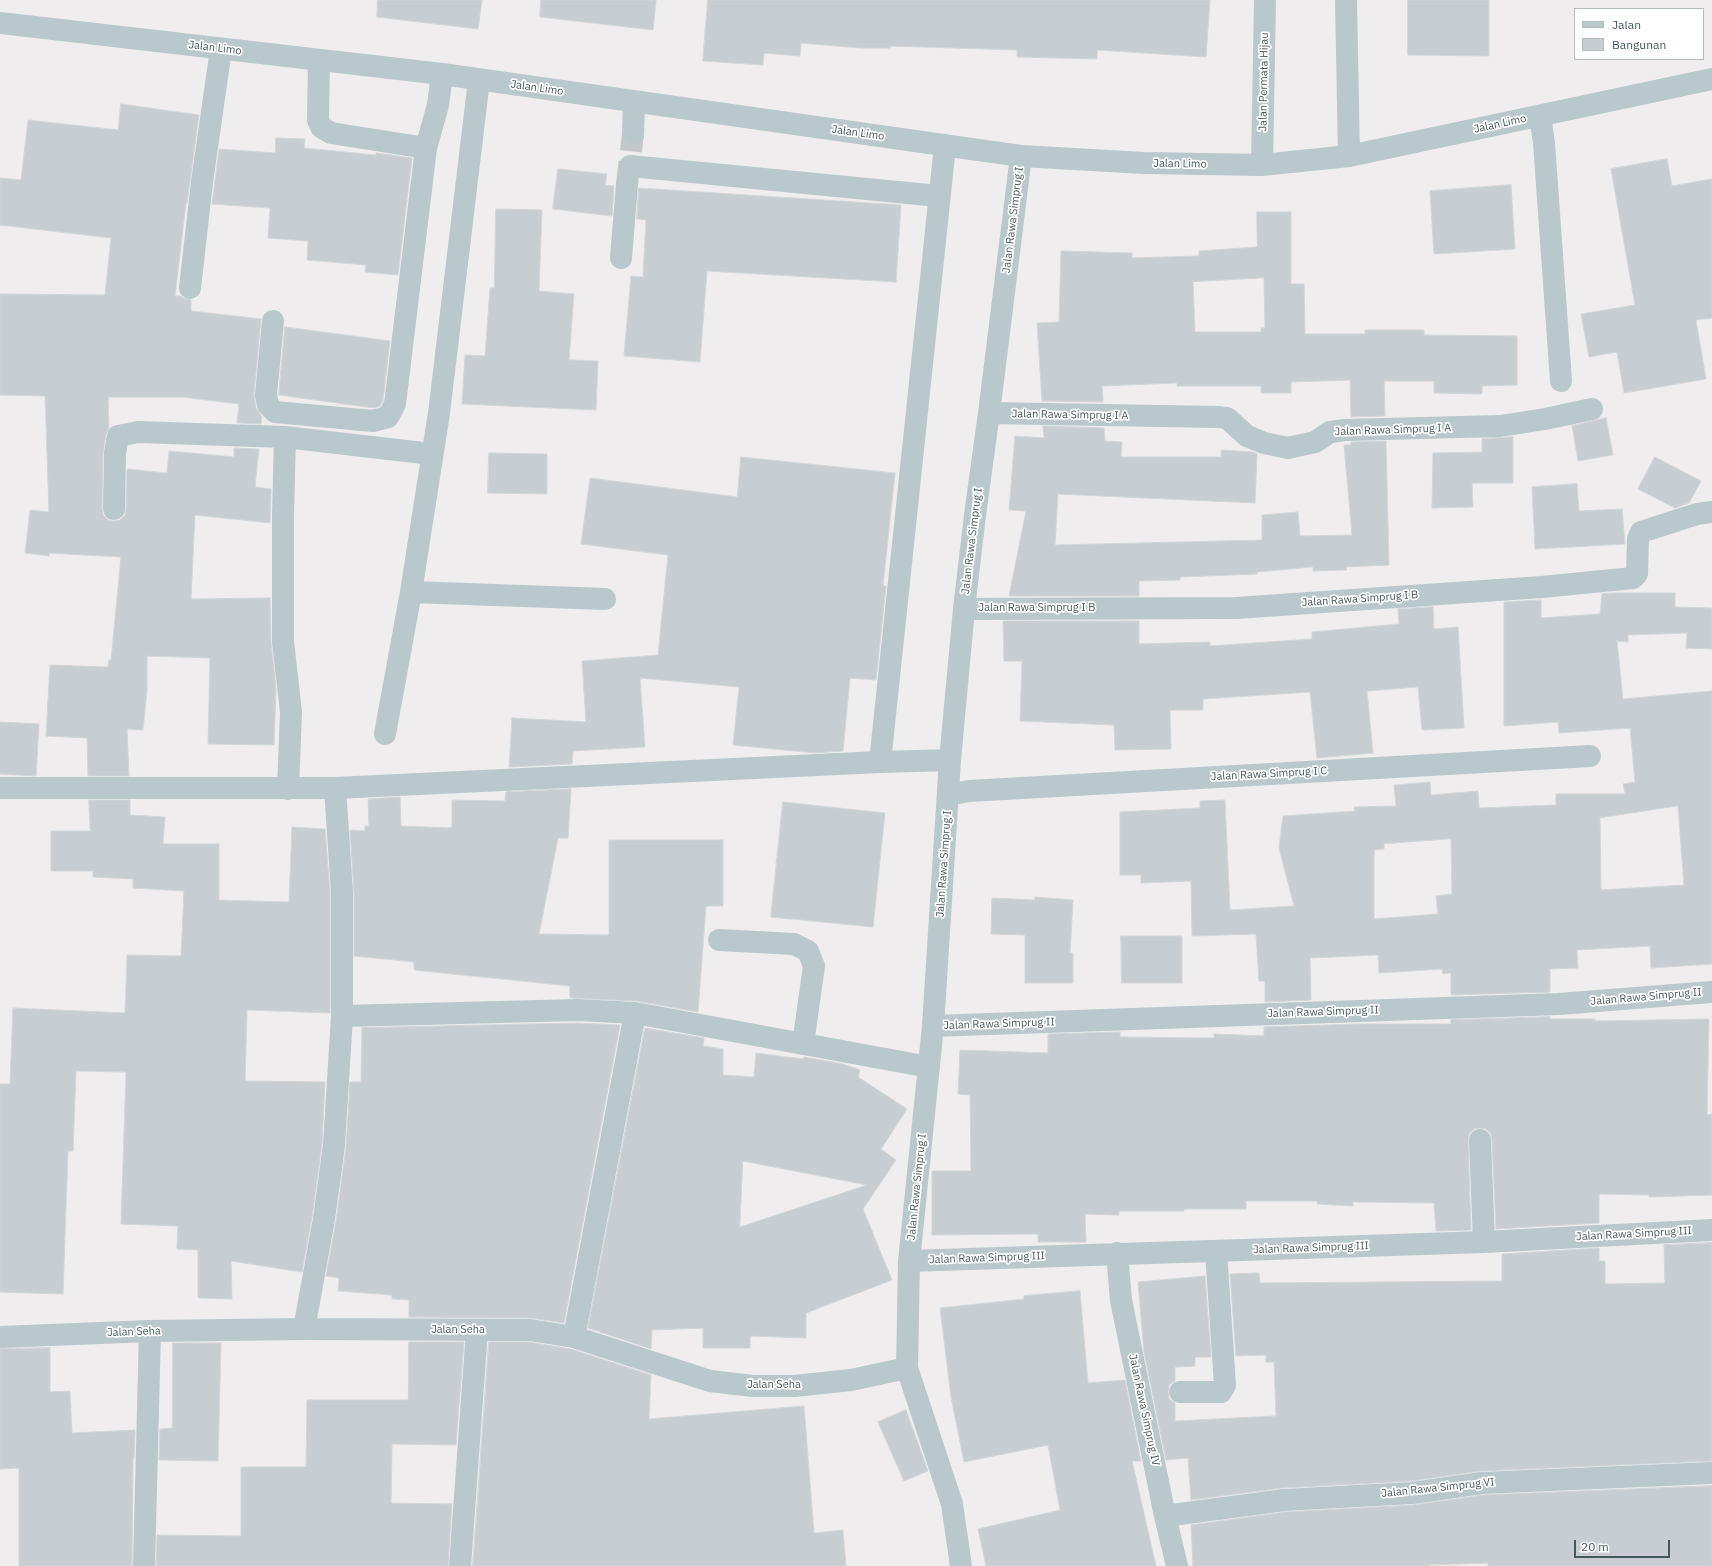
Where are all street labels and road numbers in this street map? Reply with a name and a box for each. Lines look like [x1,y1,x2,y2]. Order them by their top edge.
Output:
street label: Jalan Permata Hijau [1257,32,1271,132]
street label: Jalan Limo [188,38,242,58]
street label: Jalan Limo [510,78,564,98]
street label: Jalan Limo [1473,112,1527,136]
street label: Jalan Limo [831,123,885,143]
street label: Jalan Limo [1153,157,1207,171]
street label: Jalan Rawa Simprug I [1000,166,1026,274]
street label: Jalan Rawa Simprug I A [1012,407,1128,423]
street label: Jalan Rawa Simprug I A [1334,421,1452,439]
street label: Jalan Rawa Simprug I [959,487,985,595]
street label: Jalan Rawa Simprug I B [1301,588,1419,610]
street label: Jalan Rawa Simprug I B [979,601,1095,615]
street label: Jalan Rawa Simprug I C [1211,764,1327,784]
street label: Jalan Rawa Simprug I [934,810,954,918]
street label: Jalan Rawa Simprug II [1590,986,1702,1008]
street label: Jalan Rawa Simprug II [1267,1003,1379,1021]
street label: Jalan Rawa Simprug II [943,1015,1055,1033]
street label: Jalan Rawa Simprug I [905,1133,929,1241]
street label: Jalan Rawa Simprug III [1576,1224,1692,1244]
street label: Jalan Rawa Simprug III [1253,1239,1369,1257]
street label: Jalan Rawa Simprug III [929,1249,1045,1267]
street label: Jalan Seha [431,1323,485,1337]
street label: Jalan Seha [107,1324,161,1340]
street label: Jalan Rawa Simprug IV [1126,1353,1162,1467]
street label: Jalan Seha [747,1378,801,1392]
street label: Jalan Rawa Simprug VI [1381,1475,1495,1501]

